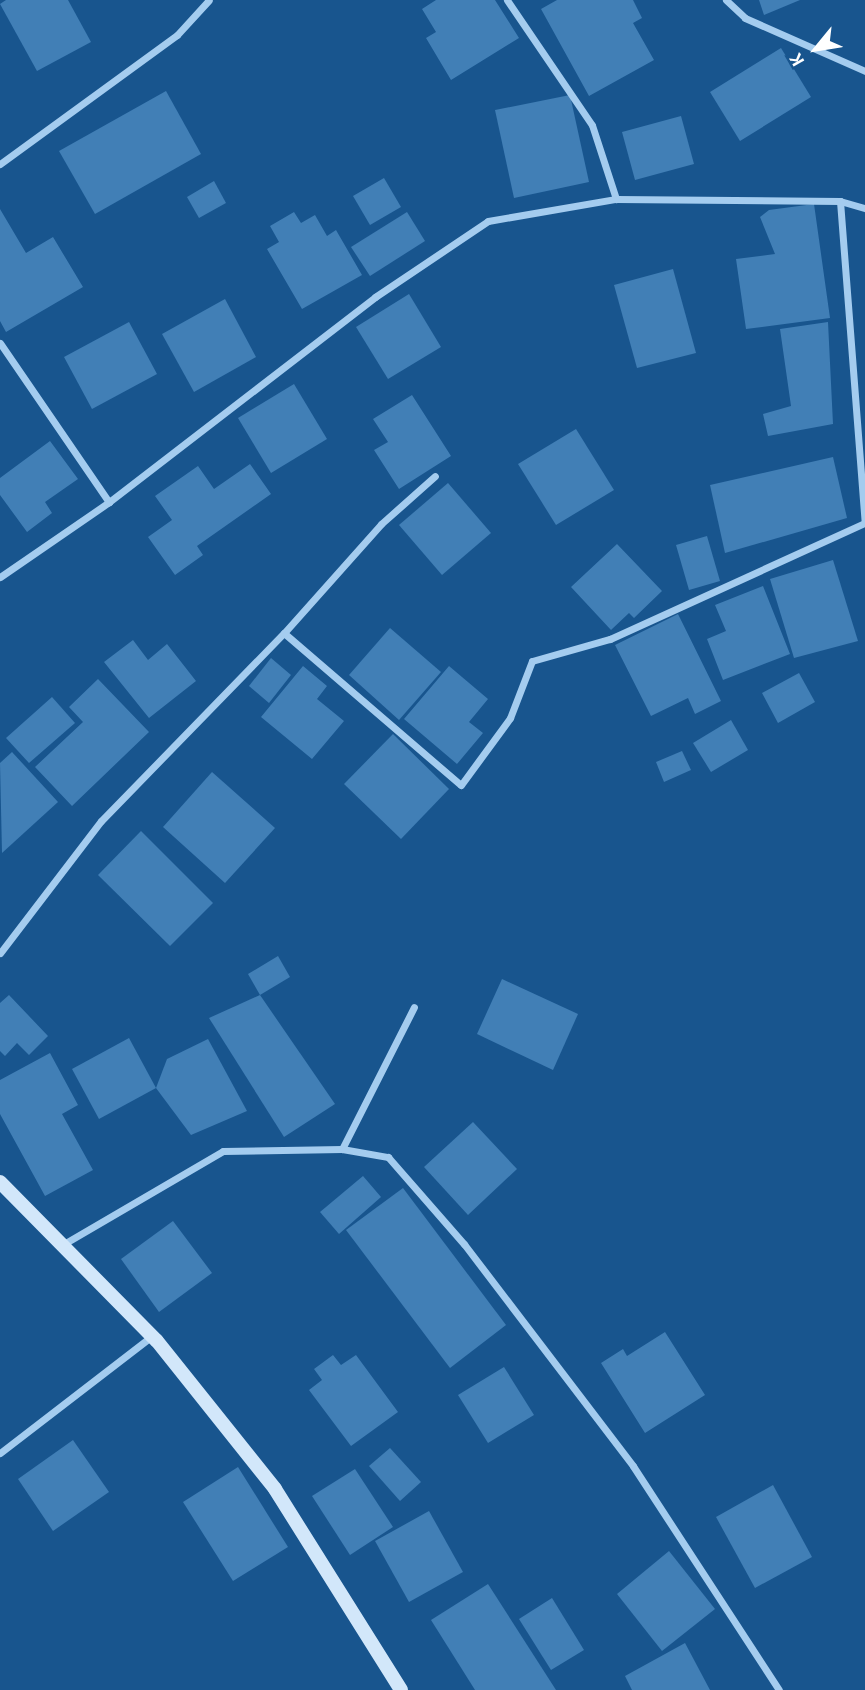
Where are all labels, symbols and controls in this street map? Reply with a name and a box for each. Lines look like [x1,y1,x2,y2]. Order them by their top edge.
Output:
north arrow [781,14,851,84]
text: K [786,50,808,69]

